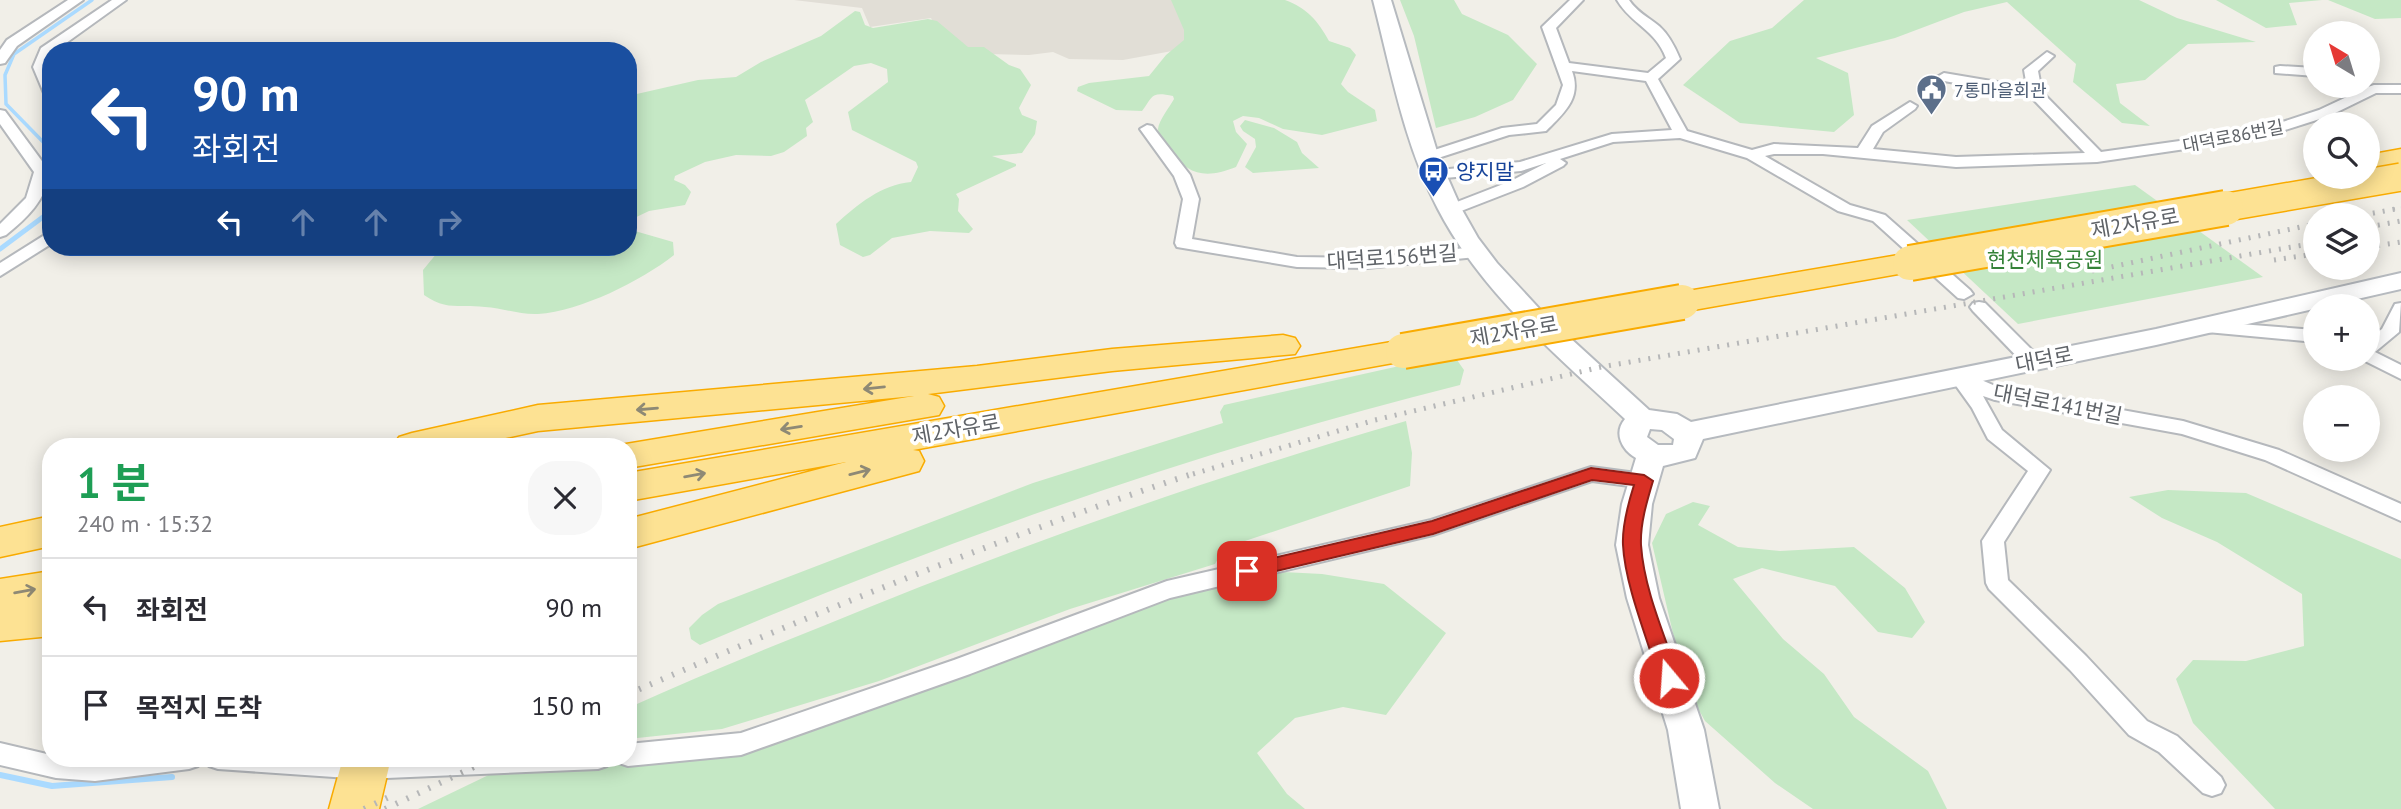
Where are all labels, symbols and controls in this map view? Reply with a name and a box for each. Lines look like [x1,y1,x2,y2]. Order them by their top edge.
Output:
north arrow [2303,21,2380,98]
map controls [2303,21,2380,462]
text: 90 m [192,61,299,125]
icon: left [77,70,168,161]
public building icon: 7통마을회관 [1914,73,1948,117]
place label: 7통마을회관 [1954,79,2047,102]
button: search [2303,112,2380,189]
street label: 대덕로86번길 [2181,115,2285,157]
text: 좌회전 [192,127,280,169]
bus stop icon: 양지말 [1416,154,1450,198]
place label: 양지말 [1456,158,1514,185]
street label: 제2자유로 [2089,202,2181,244]
icon: left [211,203,249,241]
icon: ahead [284,203,322,241]
icon: ahead [357,203,395,241]
icon: right [430,203,468,241]
button: layers [2303,203,2380,280]
street label: 대덕로156번길 [1326,239,1458,275]
park label: 현천체육공원 [1987,246,2103,273]
button: + [2303,294,2380,371]
street label: 제2자유로 [1468,310,1560,352]
street label: 대덕로 [2013,340,2075,378]
street label: 대덕로141번길 [1991,378,2125,430]
one-way arrow [863,382,885,395]
button: − [2303,385,2380,462]
one-way arrow [636,403,659,416]
street label: 제2자유로 [910,408,1002,450]
one-way arrow [780,422,803,435]
text: 1 분 [77,455,150,510]
button: close [528,461,602,535]
one-way arrow [848,465,871,478]
one-way arrow [684,468,706,481]
text: 240 m · 15:32 [77,509,213,538]
pin [1217,541,1277,601]
icon: arrive [1228,552,1266,590]
one-way arrow [13,584,36,598]
icon: left [77,588,115,626]
text: 90 m [546,591,602,624]
text: 좌회전 [136,593,208,626]
position arrow [1632,641,1706,715]
icon: arrive [77,686,115,724]
text: 150 m [531,689,602,722]
text: 목적지 도착 [136,691,262,724]

